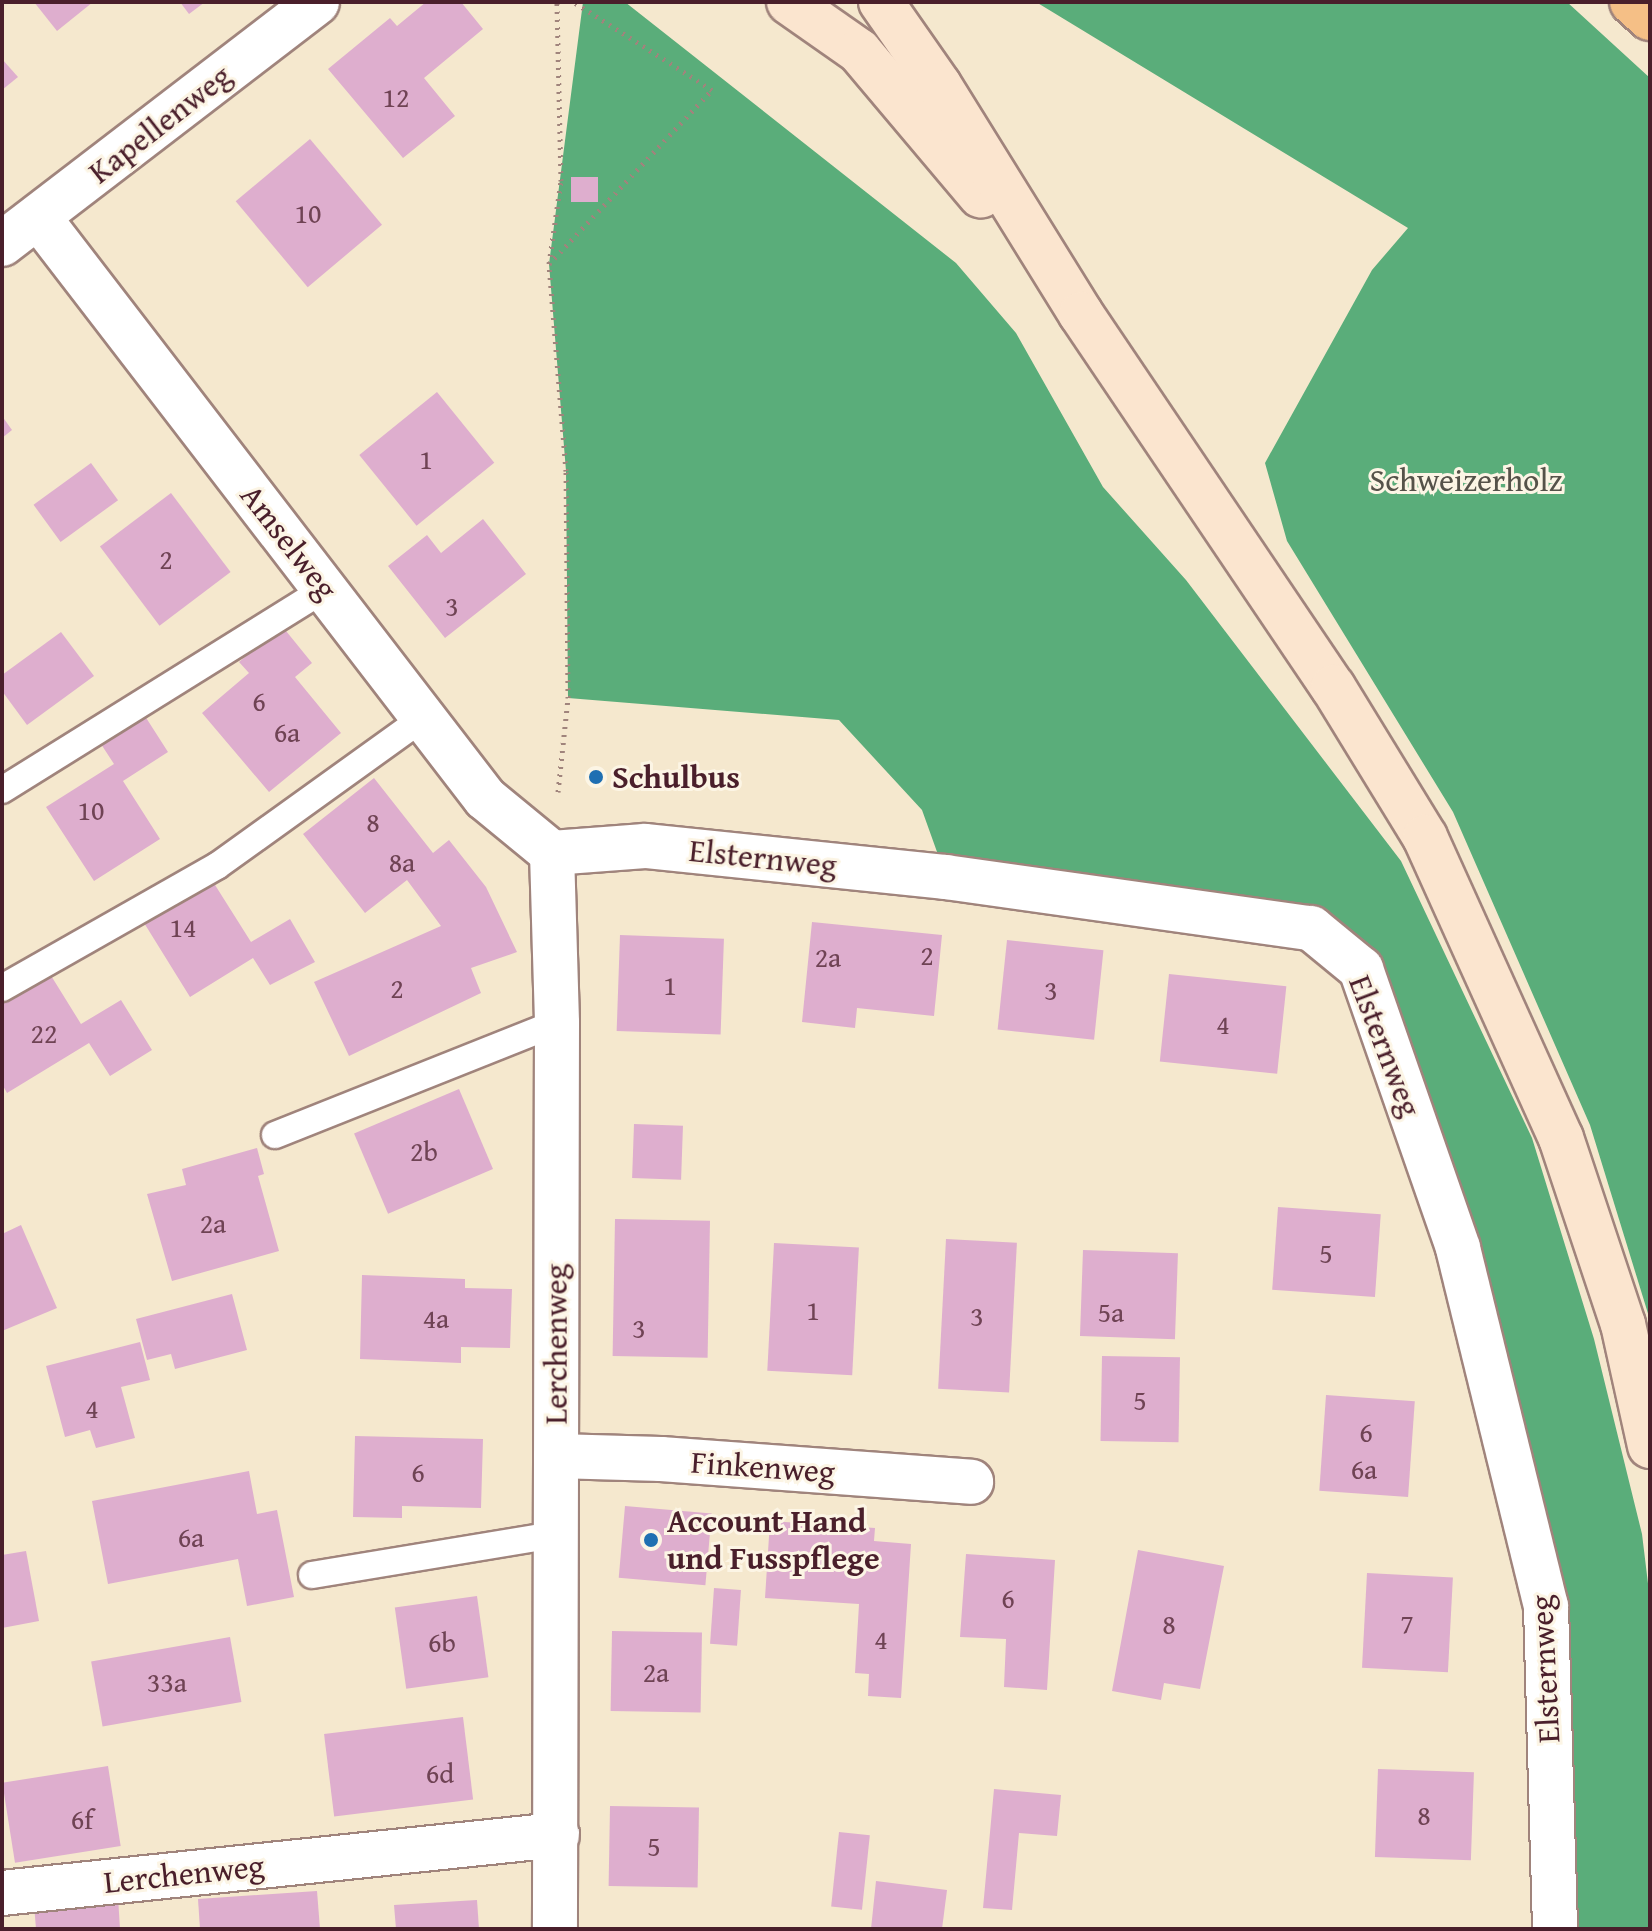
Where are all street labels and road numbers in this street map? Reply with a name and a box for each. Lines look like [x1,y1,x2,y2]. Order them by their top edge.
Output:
street label: Kapellenweg [81,56,239,192]
street label: Amselweg [232,477,346,607]
street label: Elsternweg [687,831,839,885]
street label: Elsternweg [1340,970,1430,1122]
street label: Lerchenweg [537,1264,575,1424]
street label: Finkenweg [690,1443,836,1491]
street label: Elsternweg [1522,1594,1568,1744]
street label: Lerchenweg [102,1846,266,1902]

